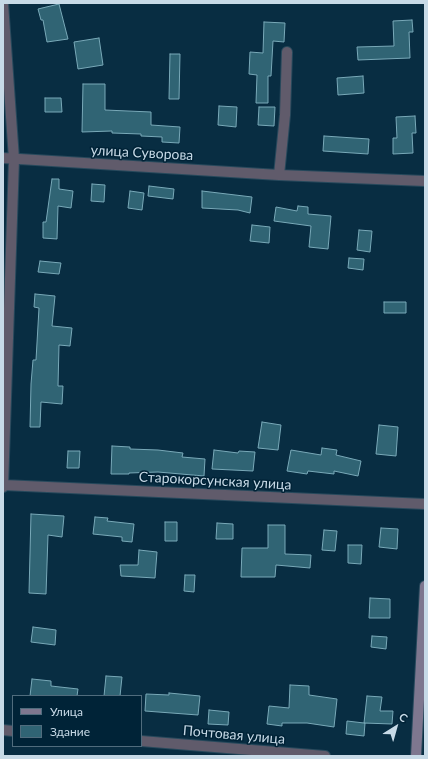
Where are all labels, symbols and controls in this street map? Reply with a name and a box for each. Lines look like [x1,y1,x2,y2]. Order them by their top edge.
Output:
street label: улица Суворова [90,142,194,164]
street label: Старокорсунская улица [138,469,292,493]
legend [12,695,142,747]
text: Улица [50,704,83,719]
north arrow [376,707,416,747]
text: С [397,710,410,724]
street label: Почтовая улица [182,722,286,748]
text: Здание [50,724,90,739]

